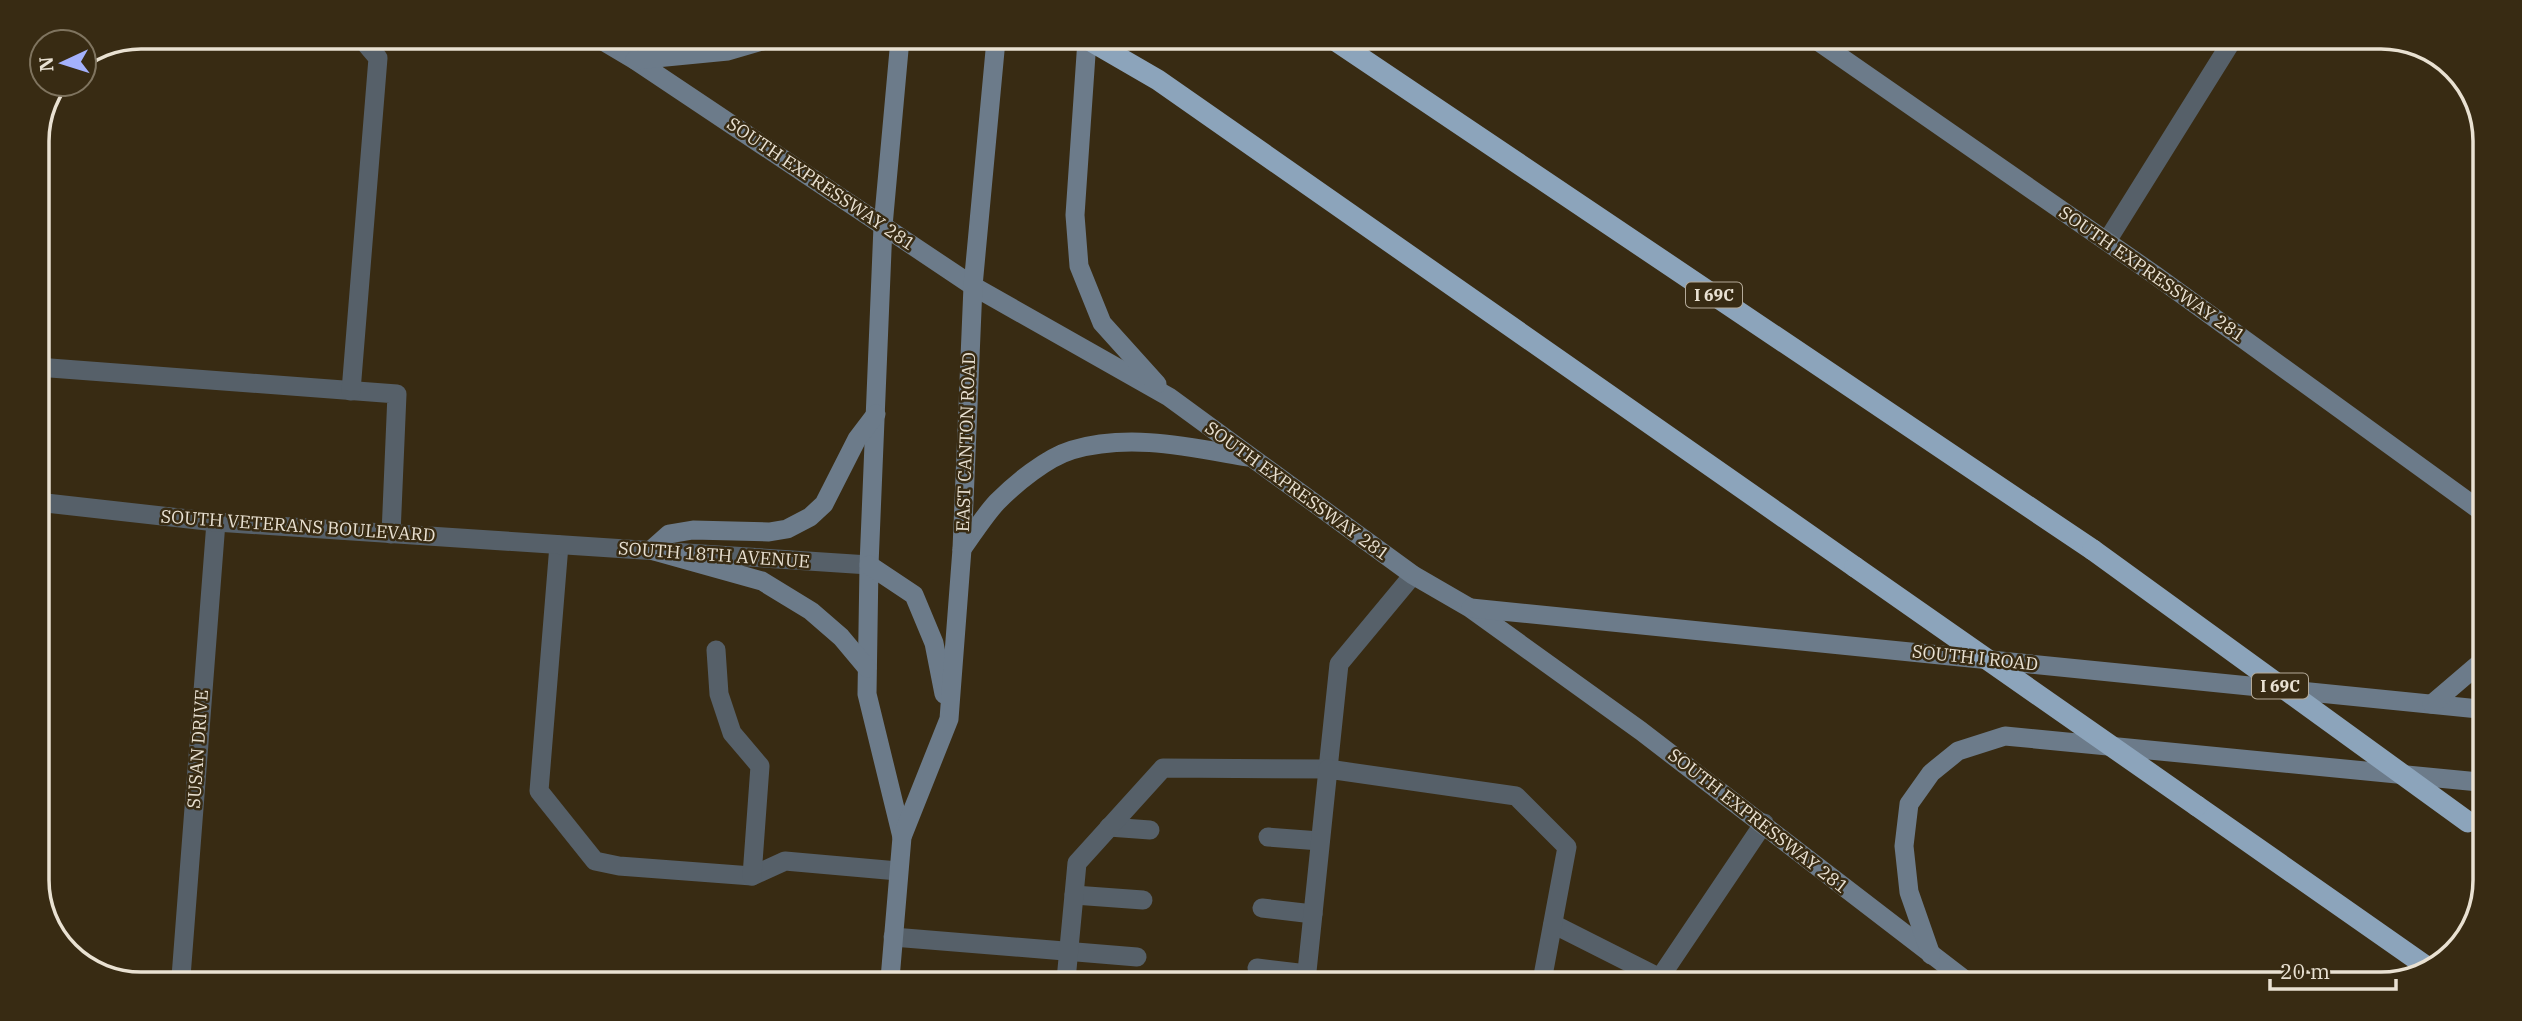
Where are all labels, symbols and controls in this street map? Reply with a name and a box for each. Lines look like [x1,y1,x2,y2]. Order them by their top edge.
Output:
north arrow [28,28,98,98]
text: N [34,56,59,73]
street label: SOUTH EXPRESSWAY 281 [723,112,920,255]
street label: SOUTH EXPRESSWAY 281 [2055,200,2250,347]
road number: I 69C [1686,282,1742,308]
street label: EAST CANTON ROAD [951,352,980,532]
street label: SOUTH EXPRESSWAY 281 [1201,416,1394,565]
street label: SOUTH VETERANS BOULEVARD [160,504,436,547]
street label: SOUTH 18TH AVENUE [617,536,811,573]
street label: SOUTH I ROAD [1911,639,2039,676]
road number: I 69C [2252,674,2308,698]
street label: SUSAN DRIVE [182,689,213,809]
street label: SOUTH EXPRESSWAY 281 [1664,743,1853,898]
scale bar [2270,948,2396,992]
text: 20 m [2280,957,2330,985]

